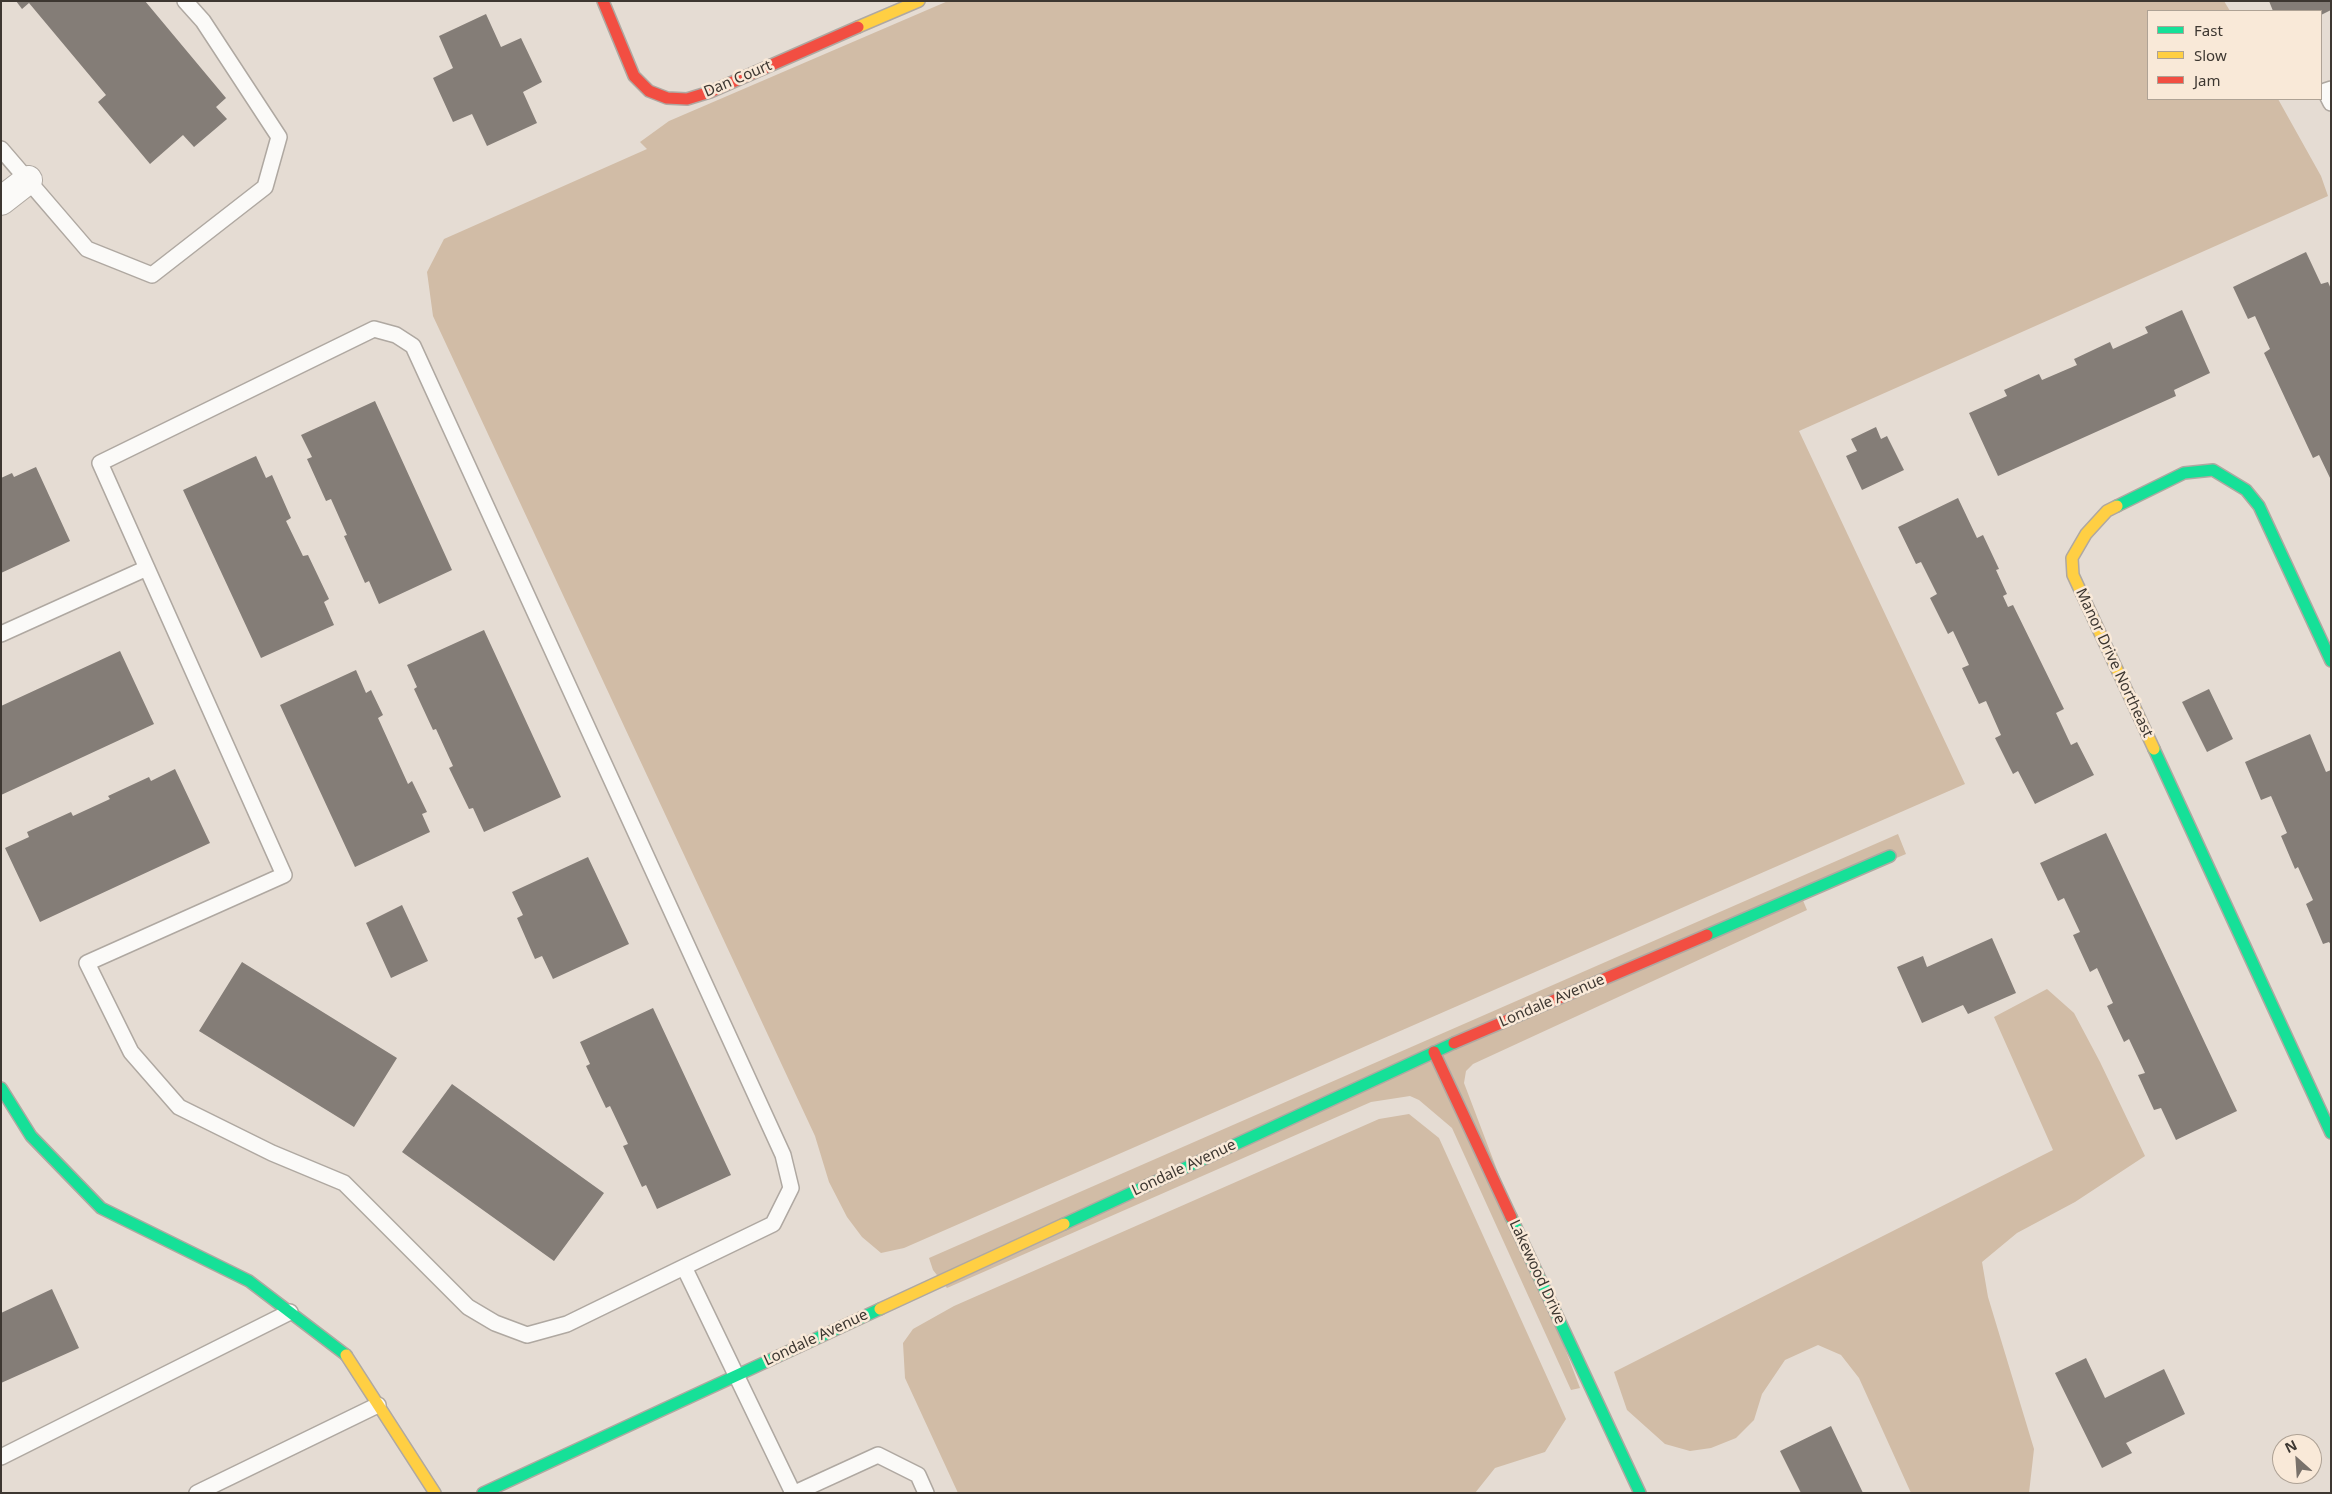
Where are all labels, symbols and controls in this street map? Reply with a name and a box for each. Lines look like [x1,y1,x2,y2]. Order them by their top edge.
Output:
legend [2147,10,2322,100]
text: Fast [2194,20,2223,40]
text: Slow [2194,45,2227,65]
street label: Dan Court [701,57,775,101]
text: Jam [2194,70,2221,90]
street label: Manor Drive Northeast [2072,586,2156,740]
street label: Londale Avenue [1497,971,1607,1031]
street label: Londale Avenue [1129,1136,1239,1200]
street label: Lakewood Drive [1505,1217,1569,1327]
street label: Londale Avenue [761,1306,871,1370]
north arrow [2272,1434,2322,1484]
text: N [2281,1435,2300,1457]

